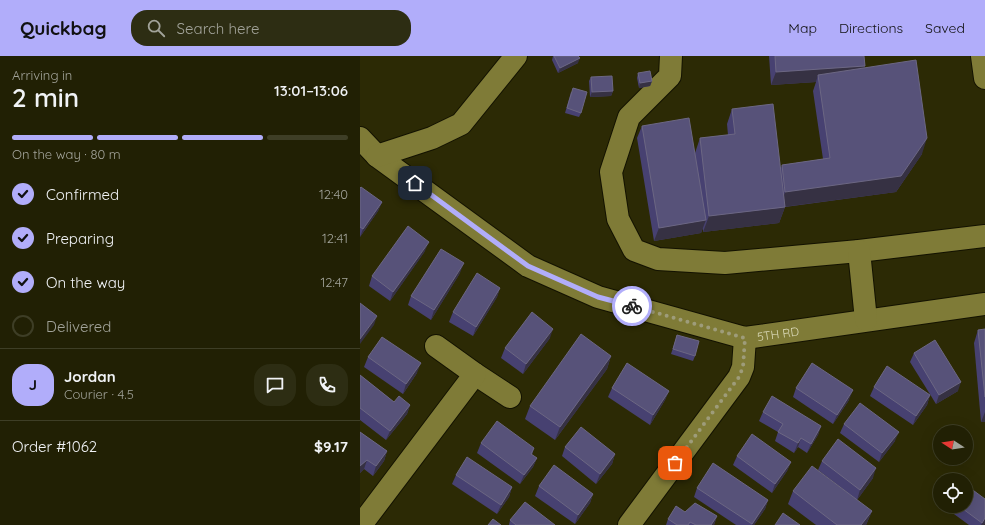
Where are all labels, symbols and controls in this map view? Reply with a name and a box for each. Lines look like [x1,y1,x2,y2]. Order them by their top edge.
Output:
search box [131,10,411,46]
text: Quickbag [20,16,107,40]
icon: search [145,17,167,39]
text: Search here [177,19,259,38]
text: Map [788,19,817,37]
text: Directions [839,19,903,37]
text: Saved [925,19,965,37]
text: Arriving in [12,67,72,83]
text: 2 min [12,81,79,114]
text: 13:01–13:06 [274,81,348,100]
text: On the way · 80 m [12,146,121,162]
pin [398,166,432,200]
icon: home [404,172,426,194]
icon: check [12,183,34,205]
text: Confirmed [46,185,119,204]
text: 12:40 [319,186,348,202]
icon: check [12,227,34,249]
text: Preparing [46,229,114,248]
text: 12:41 [322,230,348,246]
icon: check [12,271,34,293]
text: On the way [46,273,125,292]
text: 12:47 [320,274,348,290]
courier [612,286,652,326]
icon: bike [621,295,643,317]
text: Delivered [46,317,111,336]
street label: 5TH RD [756,323,800,344]
button: chat [254,364,296,406]
button: phone [306,364,348,406]
text: Jordan [64,367,116,386]
text: J [29,375,37,394]
text: Courier · 4.5 [64,386,134,402]
north arrow [933,425,973,465]
map controls [933,425,973,513]
text: Order #1062 [12,437,97,456]
text: $9.17 [314,437,348,456]
pin [658,446,692,480]
icon: bag [664,452,686,474]
button: locate [933,473,973,513]

